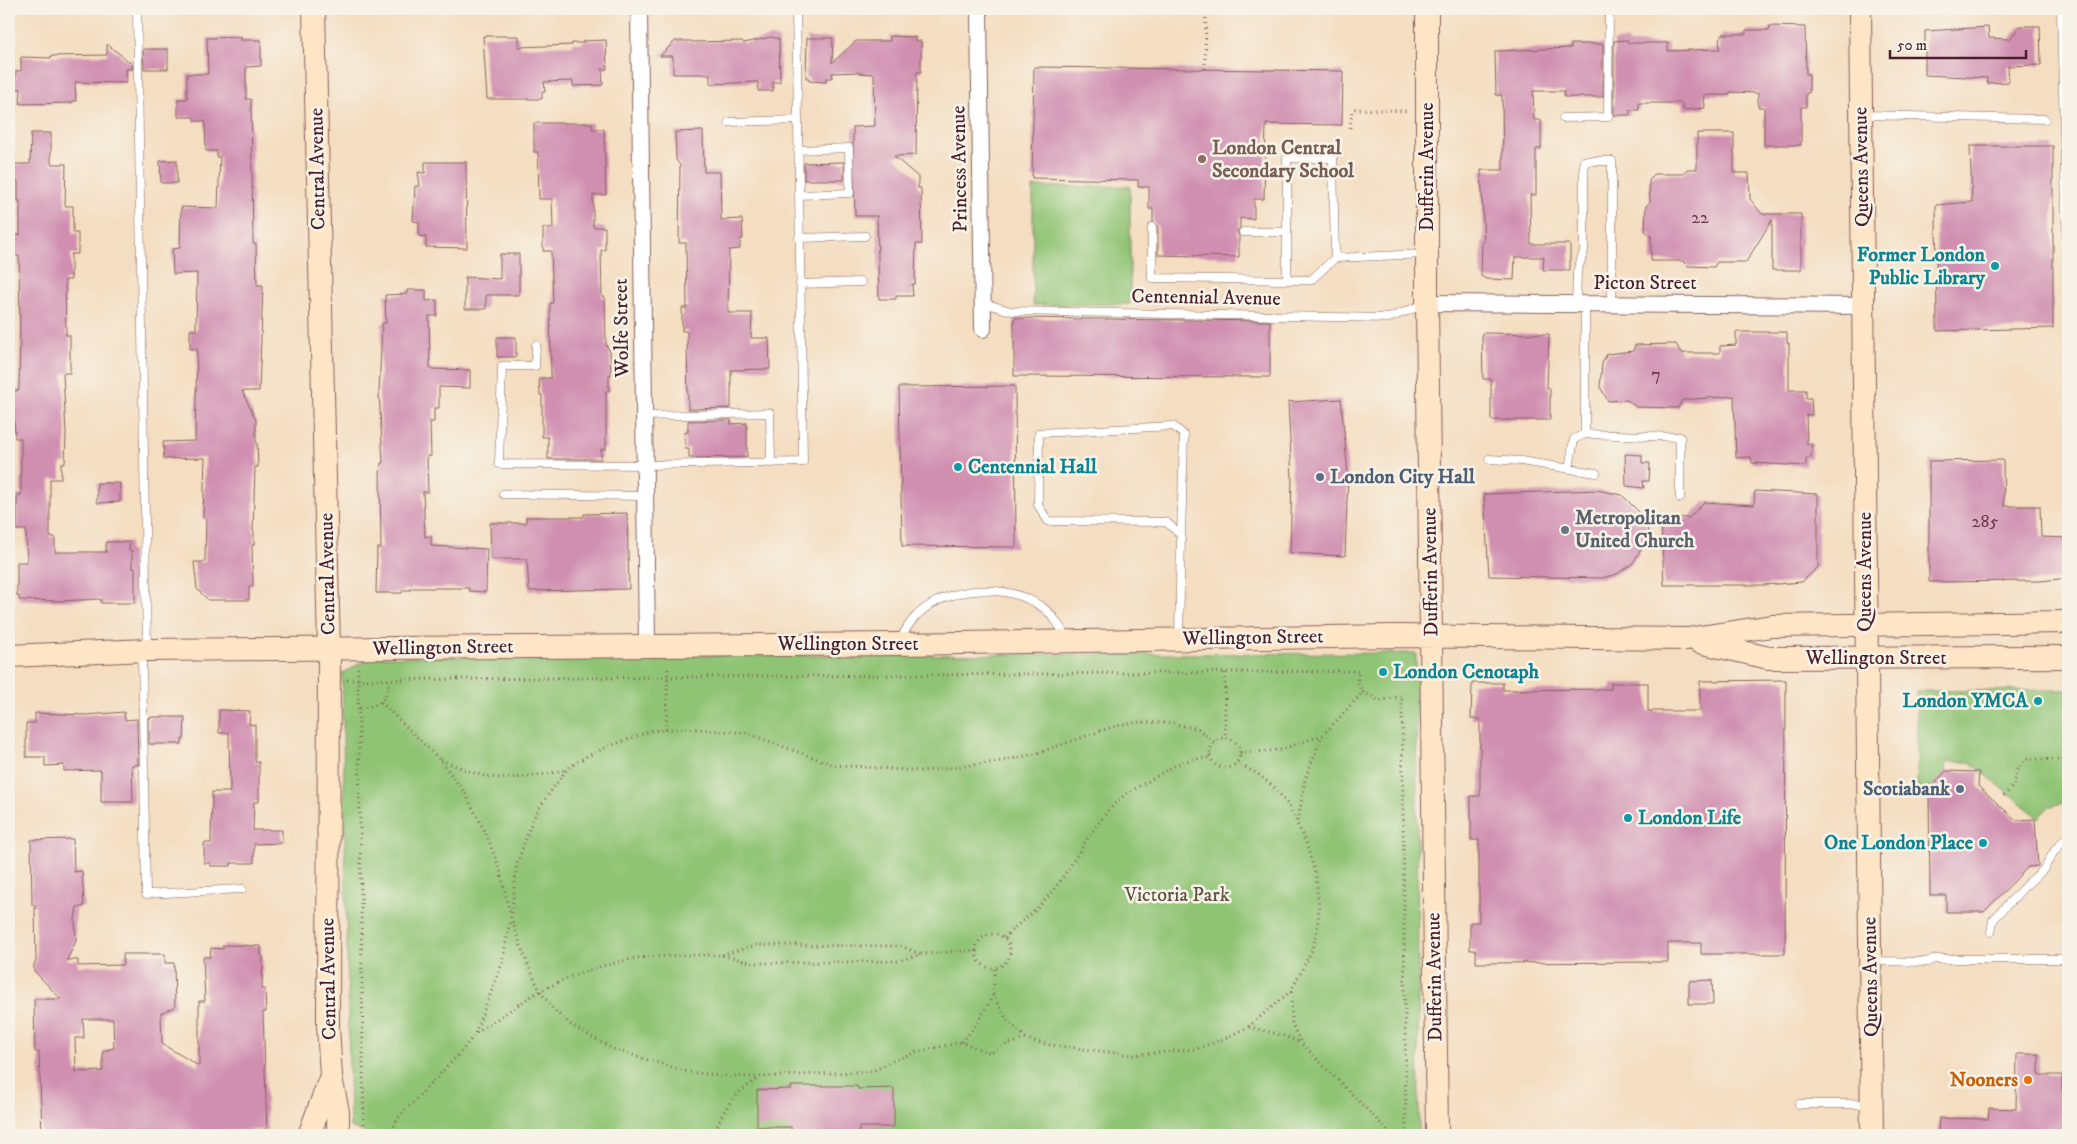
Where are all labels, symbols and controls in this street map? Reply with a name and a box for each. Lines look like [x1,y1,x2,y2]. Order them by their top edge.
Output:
scale bar [1890,28,2026,60]
text: 50 m [1897,36,1927,55]
street label: Dufferin Avenue [1415,103,1440,231]
street label: Princess Avenue [946,105,974,233]
street label: Queens Avenue [1848,107,1876,227]
street label: Central Avenue [304,108,332,230]
place label: London Central Secondary School [1212,136,1355,184]
marker: London Central Secondary School [1196,153,1208,165]
house number: 22 [1691,207,1709,229]
place label: Former London Public Library [1857,243,1986,291]
marker: Former London Public Library [1989,260,2001,272]
street label: Picton Street [1593,271,1697,296]
street label: Wolfe Street [609,278,635,379]
street label: Centennial Avenue [1131,284,1281,312]
house number: 7 [1651,364,1661,386]
place label: Centennial Hall [968,455,1098,480]
marker: Centennial Hall [952,461,964,473]
place label: London City Hall [1330,465,1476,490]
marker: London City Hall [1314,471,1326,483]
place label: Metropolitan United Church [1575,506,1695,554]
street label: Dufferin Avenue [1417,507,1445,637]
house number: 285 [1972,511,1998,533]
street label: Queens Avenue [1853,512,1878,632]
street label: Central Avenue [314,513,342,635]
marker: Metropolitan United Church [1559,524,1571,536]
street label: Wellington Street [1181,624,1324,652]
street label: Wellington Street [776,632,919,657]
street label: Wellington Street [371,634,514,662]
street label: Wellington Street [1804,646,1947,671]
place label: London Cenotaph [1393,660,1540,685]
marker: London Cenotaph [1377,666,1389,678]
place label: London YMCA [1902,689,2029,714]
marker: London YMCA [2032,695,2044,707]
place label: Scotiabank [1863,777,1951,802]
marker: Scotiabank [1954,783,1966,795]
place label: London Life [1638,806,1742,831]
marker: London Life [1622,812,1634,824]
place label: One London Place [1824,831,1974,856]
marker: One London Place [1977,837,1989,849]
park label: Victoria Park [1123,883,1230,908]
street label: Dufferin Avenue [1421,912,1449,1042]
street label: Queens Avenue [1857,917,1885,1037]
street label: Central Avenue [315,918,343,1040]
place label: Nooners [1950,1068,2018,1093]
marker: Nooners [2022,1074,2034,1086]

